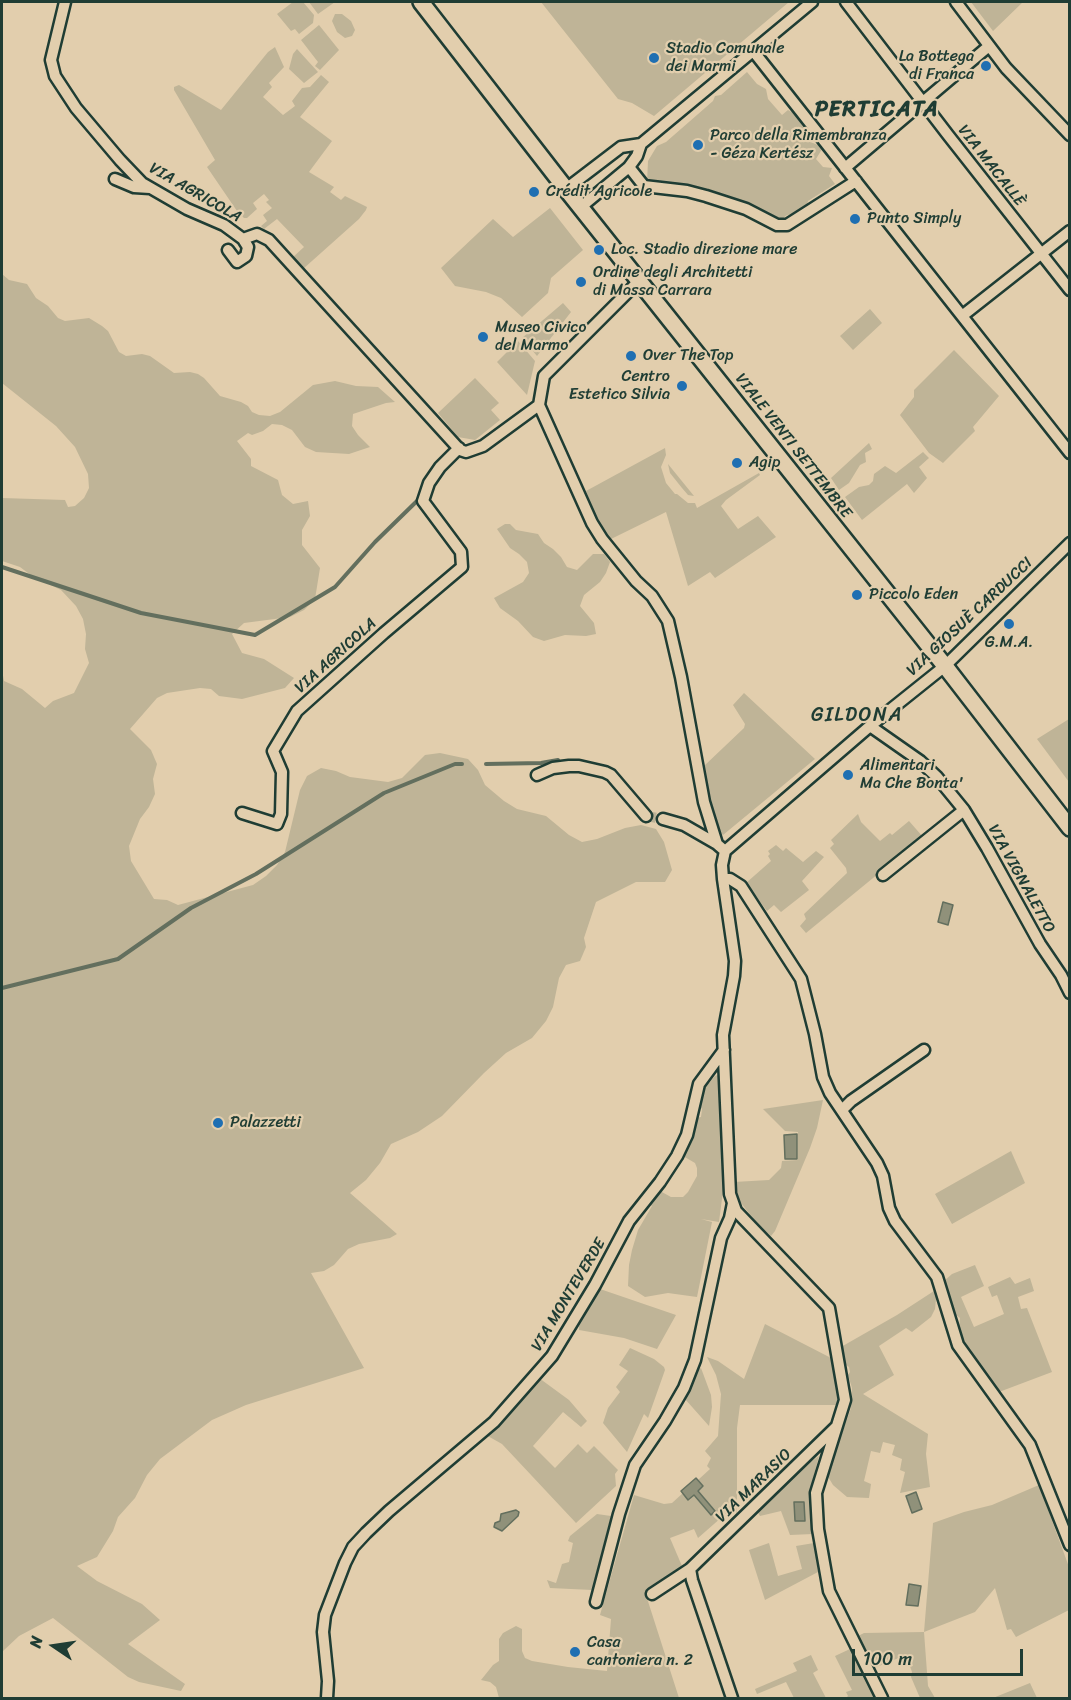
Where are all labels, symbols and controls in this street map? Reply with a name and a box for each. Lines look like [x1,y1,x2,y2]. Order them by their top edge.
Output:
place label: Stadio Comunale dei Marmi [666,39,784,77]
place label: La Bottega di Franca [899,47,974,85]
marker: Stadio Comunale dei Marmi [647,51,661,65]
marker: La Bottega di Franca [979,59,993,73]
district label: PERTICATA [817,97,937,123]
street label: VIA MACALLÈ [953,121,1029,211]
place label: Parco della Rimembranza - Géza Kertész [710,126,887,164]
marker: Parco della Rimembranza - Géza Kertész [691,138,705,152]
street label: VIA AGRICOLA [145,159,245,227]
place label: Crédit Agricole [546,182,652,202]
marker: Crédit Agricole [527,185,541,199]
place label: Punto Simply [867,209,961,229]
marker: Punto Simply [848,212,862,226]
place label: Loc. Stadio direzione mare [611,240,797,260]
marker: Loc. Stadio direzione mare [592,243,606,257]
place label: Ordine degli Architetti di Massa Carrara [593,263,752,301]
marker: Ordine degli Architetti di Massa Carrara [574,275,588,289]
place label: Museo Civico del Marmo [495,318,586,356]
marker: Museo Civico del Marmo [476,330,490,344]
place label: Over The Top [643,346,733,366]
marker: Over The Top [624,349,638,363]
place label: Centro Estetico Silvia [569,367,670,405]
street label: VIALE VENTI SETTEMBRE [731,370,855,522]
marker: Centro Estetico Silvia [675,379,689,393]
place label: Agip [749,453,780,473]
marker: Agip [730,456,744,470]
street label: VIA GIOSUÈ CARDUCCI [903,554,1037,680]
place label: Piccolo Eden [869,585,958,605]
marker: Piccolo Eden [850,588,864,602]
street label: VIA AGRICOLA [291,614,381,698]
marker: G.M.A. [1002,617,1016,631]
place label: G.M.A. [985,633,1033,653]
district label: GILDONA [811,704,903,728]
place label: Alimentari Ma Che Bonta' [860,756,964,794]
marker: Alimentari Ma Che Bonta' [841,768,855,782]
street label: VIA VIGNALETTO [983,821,1059,937]
place label: Palazzetti [230,1113,301,1133]
marker: Palazzetti [211,1116,225,1130]
street label: VIA MONTEVERDE [528,1235,610,1355]
street label: VIA MARASIO [712,1445,796,1527]
north arrow [24,1616,84,1676]
text: N [21,1633,51,1651]
place label: Casa cantoniera n. 2 [587,1633,693,1671]
scale bar [855,1637,1026,1675]
text: 100 m [863,1643,912,1675]
marker: Casa cantoniera n. 2 [568,1645,582,1659]

